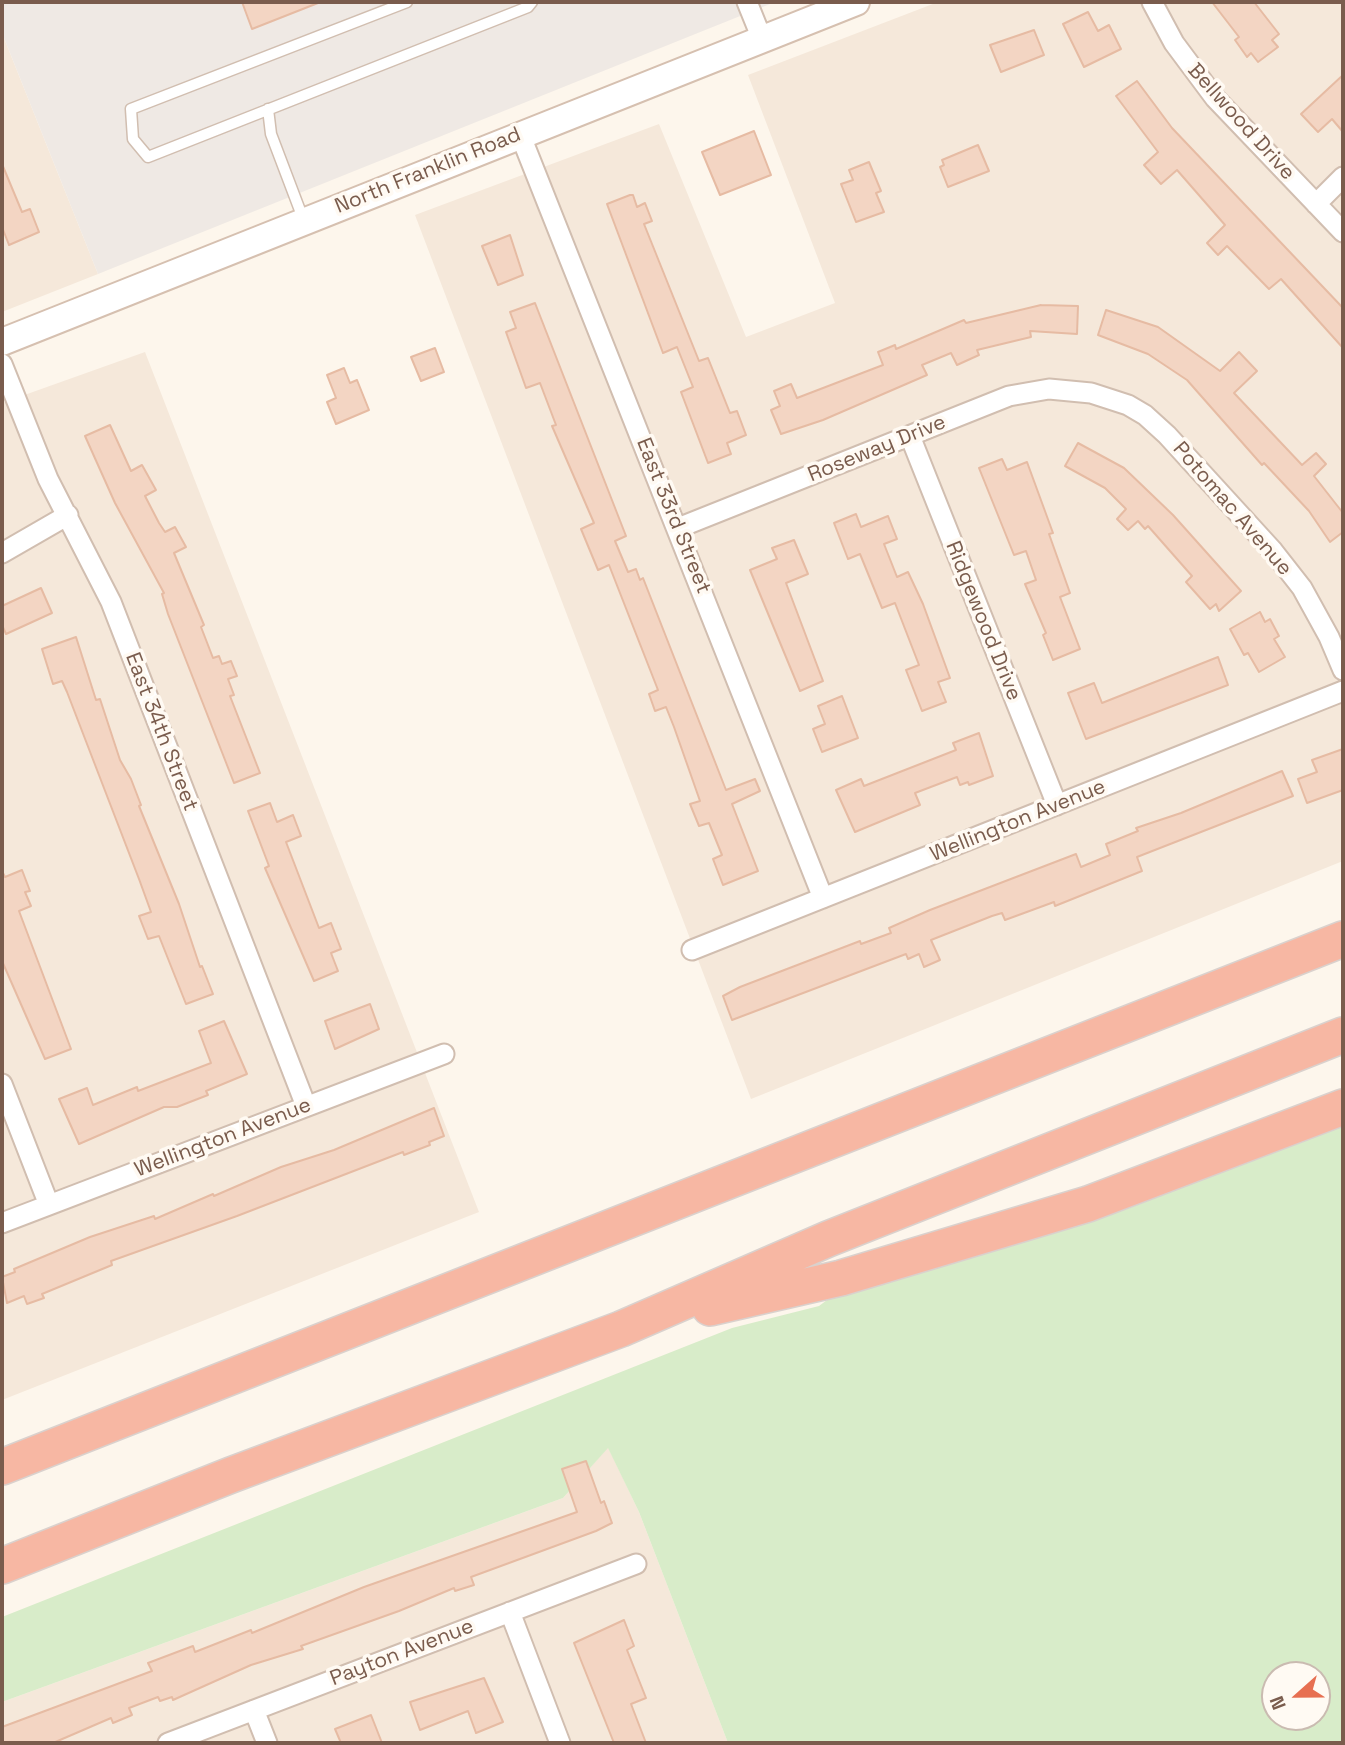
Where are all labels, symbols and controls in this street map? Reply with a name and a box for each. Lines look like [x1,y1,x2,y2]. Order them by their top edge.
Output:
street label: Bellwood Drive [1182,58,1300,186]
street label: North Franklin Road [331,122,525,220]
street label: Roseway Drive [804,410,950,488]
street label: East 33rd Street [630,434,716,598]
street label: Potomac Avenue [1167,437,1297,581]
street label: Ridgewood Drive [940,538,1026,704]
street label: East 34th Street [119,649,203,815]
street label: Wellington Avenue [927,774,1109,868]
street label: Wellington Avenue [131,1093,315,1183]
street label: Payton Avenue [327,1614,477,1692]
north arrow [1261,1661,1331,1731]
text: N [1264,1693,1292,1713]

